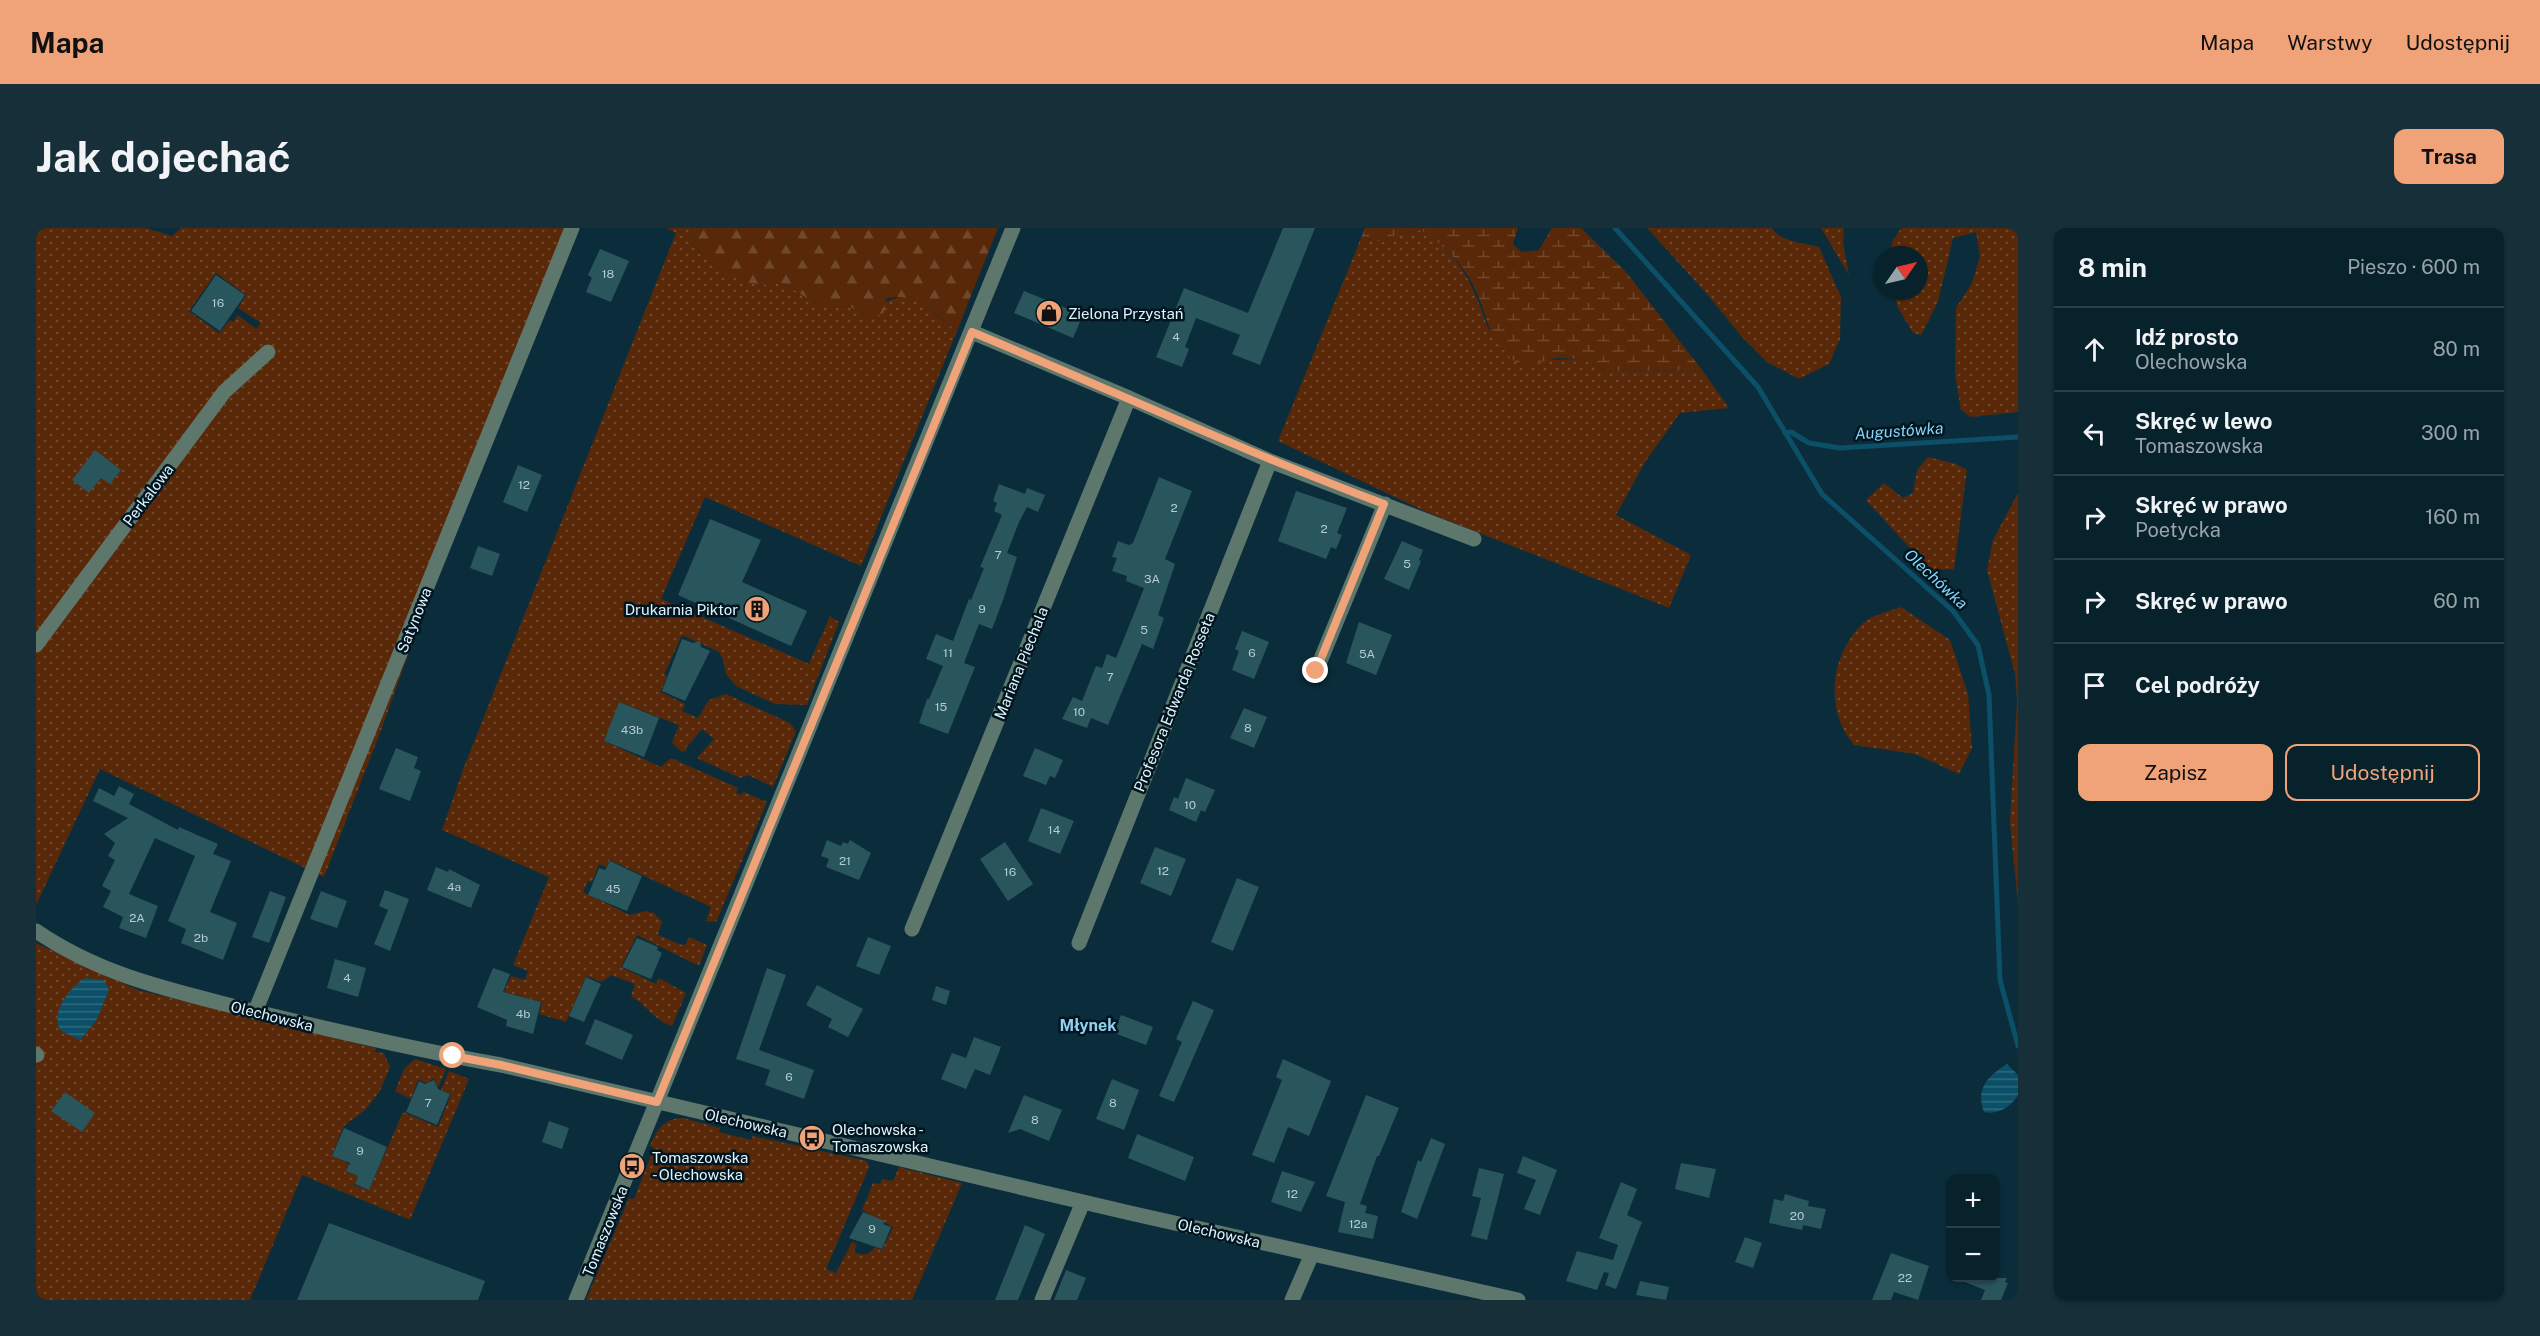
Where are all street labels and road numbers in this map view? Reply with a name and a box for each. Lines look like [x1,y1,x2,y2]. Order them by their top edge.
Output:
street label: Perkalowa [119,461,177,529]
street label: Satynowa [393,585,435,655]
street label: Mariana Piechala [991,604,1051,722]
street label: Profesora Edwarda Rosseta [1130,610,1218,794]
street label: Olechowska [229,998,315,1034]
street label: Olechowska [703,1105,789,1141]
street label: Tomaszowska [579,1183,631,1279]
street label: Olechowska [1176,1215,1262,1251]

